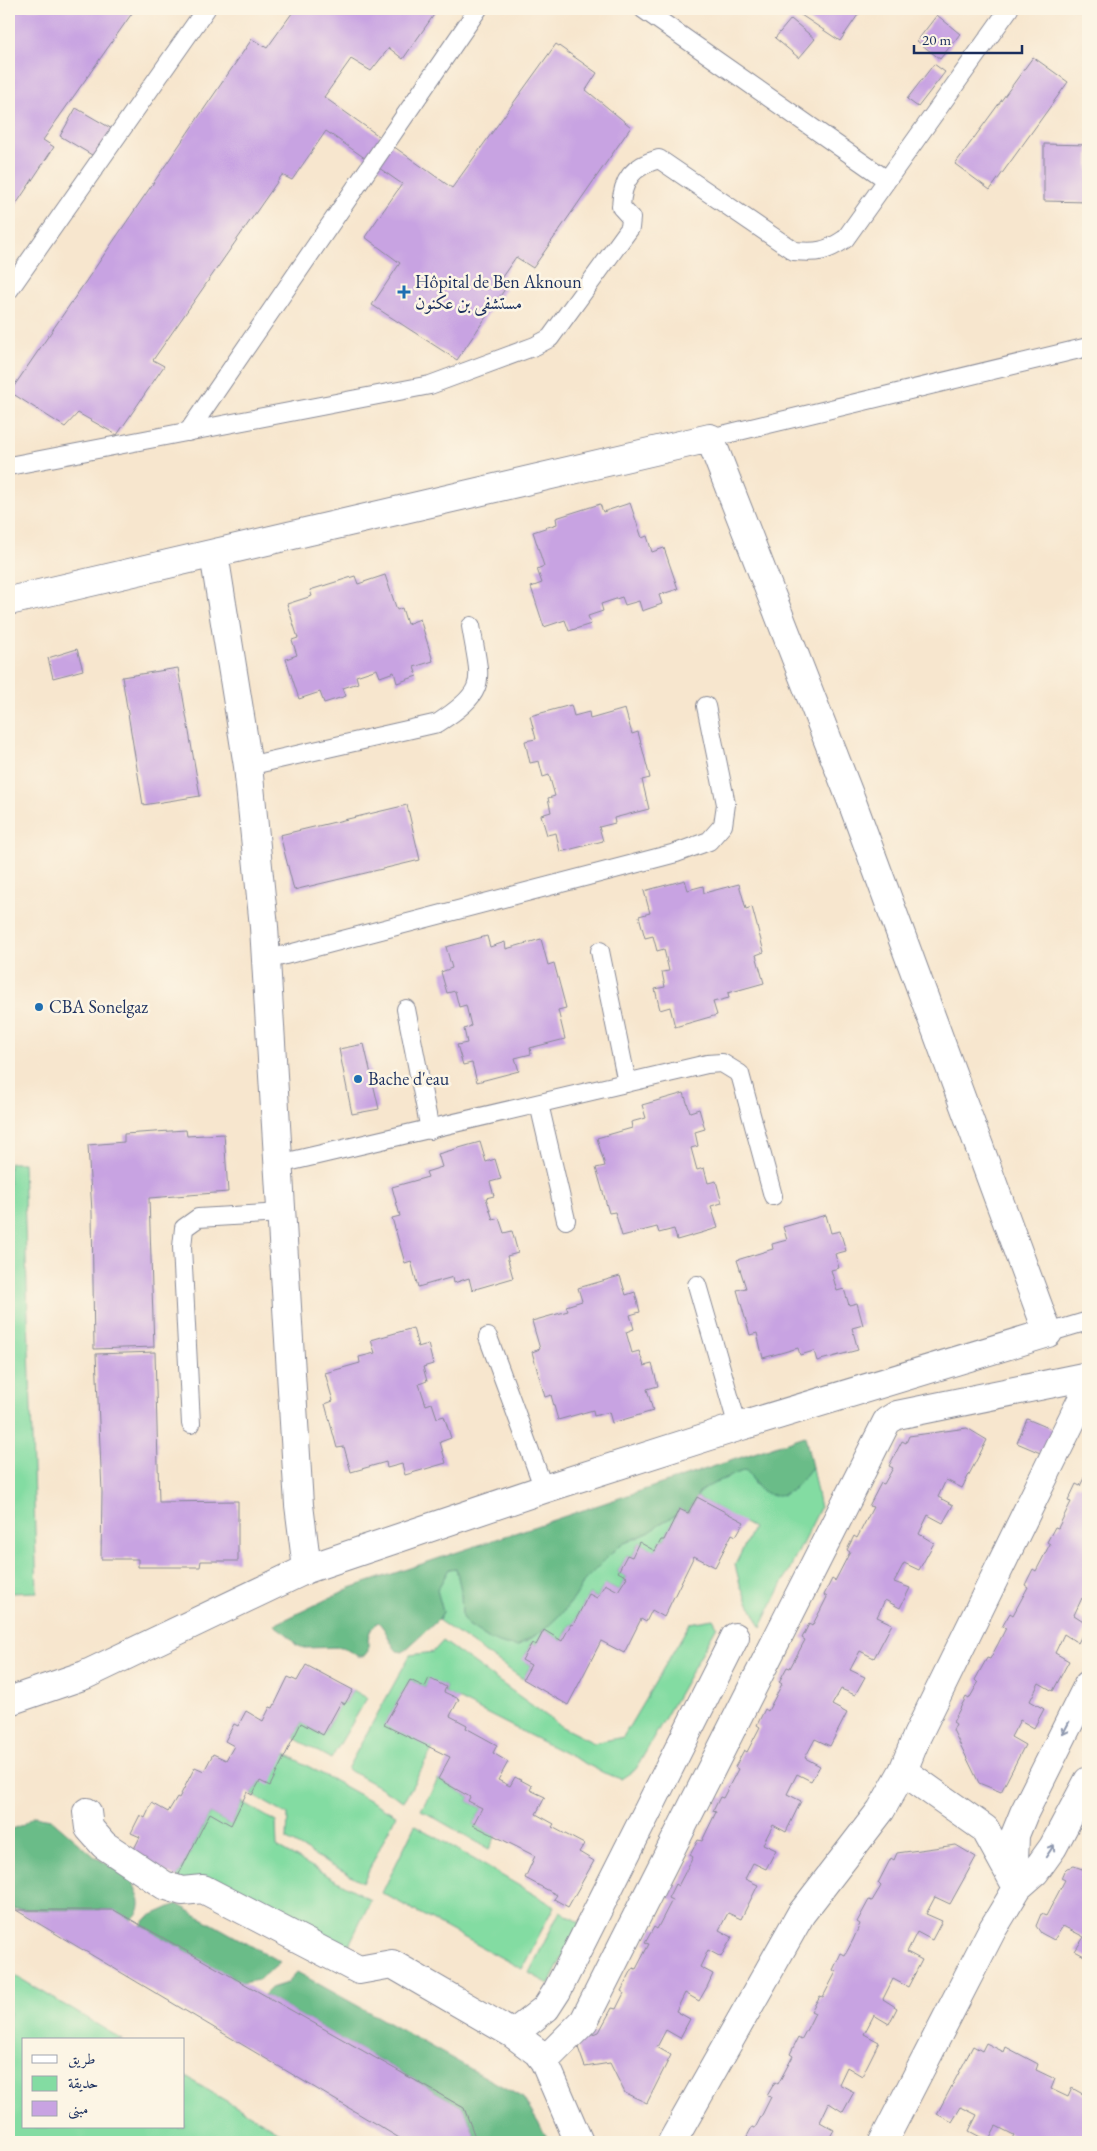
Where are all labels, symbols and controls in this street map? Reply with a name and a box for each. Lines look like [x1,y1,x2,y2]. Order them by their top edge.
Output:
scale bar [914,22,1022,54]
text: 20 m [922,30,951,49]
place label: Hôpital de Ben Aknoun مستشفى بن عكنون [415,270,582,316]
marker: Hôpital de Ben Aknoun مستشفى بن عكنون [397,285,411,299]
place label: CBA Sonelgaz [49,995,148,1018]
marker: CBA Sonelgaz [33,1001,45,1013]
place label: Bache d'eau [368,1067,450,1090]
marker: Bache d'eau [352,1073,364,1085]
one-way arrow [1061,1720,1070,1735]
one-way arrow [1044,1844,1055,1858]
legend [22,2038,185,2128]
text: طريق [68,2049,95,2069]
text: حديقة [68,2073,98,2092]
text: مبنى [68,2099,88,2120]

